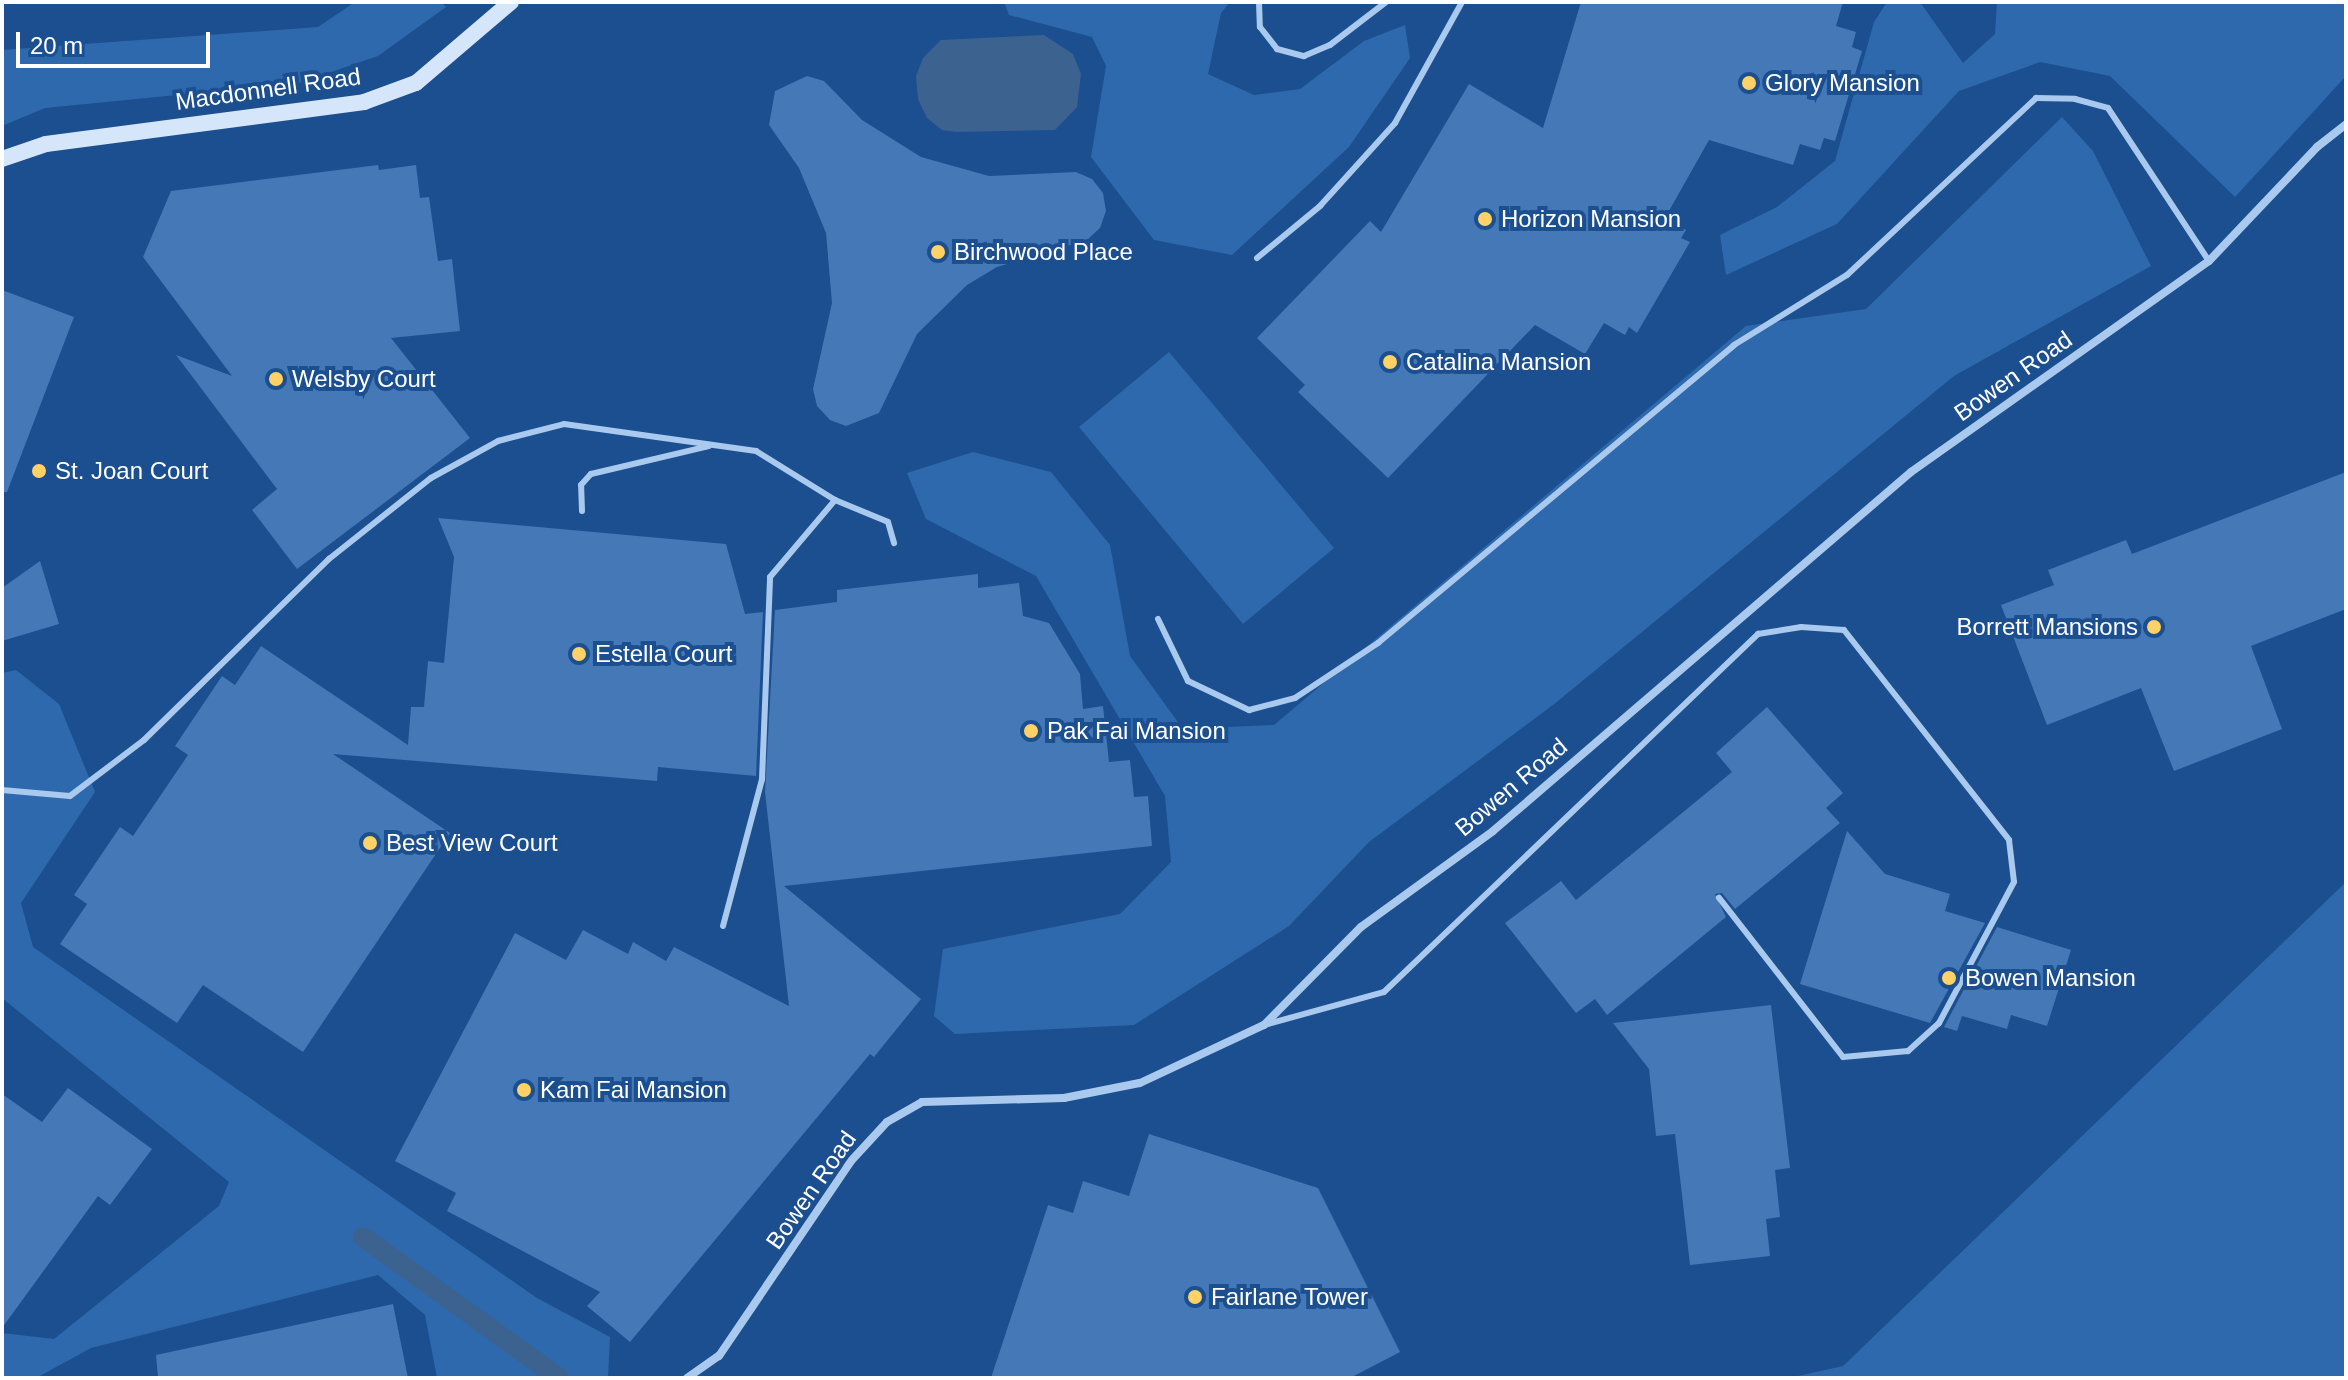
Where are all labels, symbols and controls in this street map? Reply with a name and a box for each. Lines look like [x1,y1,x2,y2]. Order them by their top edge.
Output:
scale bar [20,16,214,66]
text: 20 m [30,32,83,59]
street label: Macdonnell Road [174,62,362,116]
place label: Glory Mansion [1765,69,1920,97]
marker: Glory Mansion [1740,74,1758,92]
place label: Horizon Mansion [1501,205,1681,233]
marker: Horizon Mansion [1476,210,1494,228]
place label: Birchwood Place [954,238,1133,266]
marker: Birchwood Place [929,243,947,261]
street label: Bowen Road [1948,325,2078,427]
place label: Catalina Mansion [1406,348,1591,376]
marker: Catalina Mansion [1381,353,1399,371]
place label: Welsby Court [292,365,436,393]
marker: Welsby Court [267,370,285,388]
place label: St. Joan Court [55,457,208,485]
marker: St. Joan Court [30,462,48,480]
place label: Borrett Mansions [1957,613,2138,641]
marker: Borrett Mansions [2145,618,2163,636]
place label: Estella Court [595,640,732,668]
marker: Estella Court [570,645,588,663]
place label: Pak Fai Mansion [1047,717,1226,745]
marker: Pak Fai Mansion [1022,722,1040,740]
street label: Bowen Road [1449,732,1573,842]
place label: Best View Court [386,829,558,857]
marker: Best View Court [361,834,379,852]
place label: Bowen Mansion [1965,964,2136,992]
marker: Bowen Mansion [1940,969,1958,987]
place label: Kam Fai Mansion [540,1076,727,1104]
marker: Kam Fai Mansion [515,1081,533,1099]
street label: Bowen Road [760,1125,862,1255]
place label: Fairlane Tower [1211,1283,1368,1311]
marker: Fairlane Tower [1186,1288,1204,1306]

